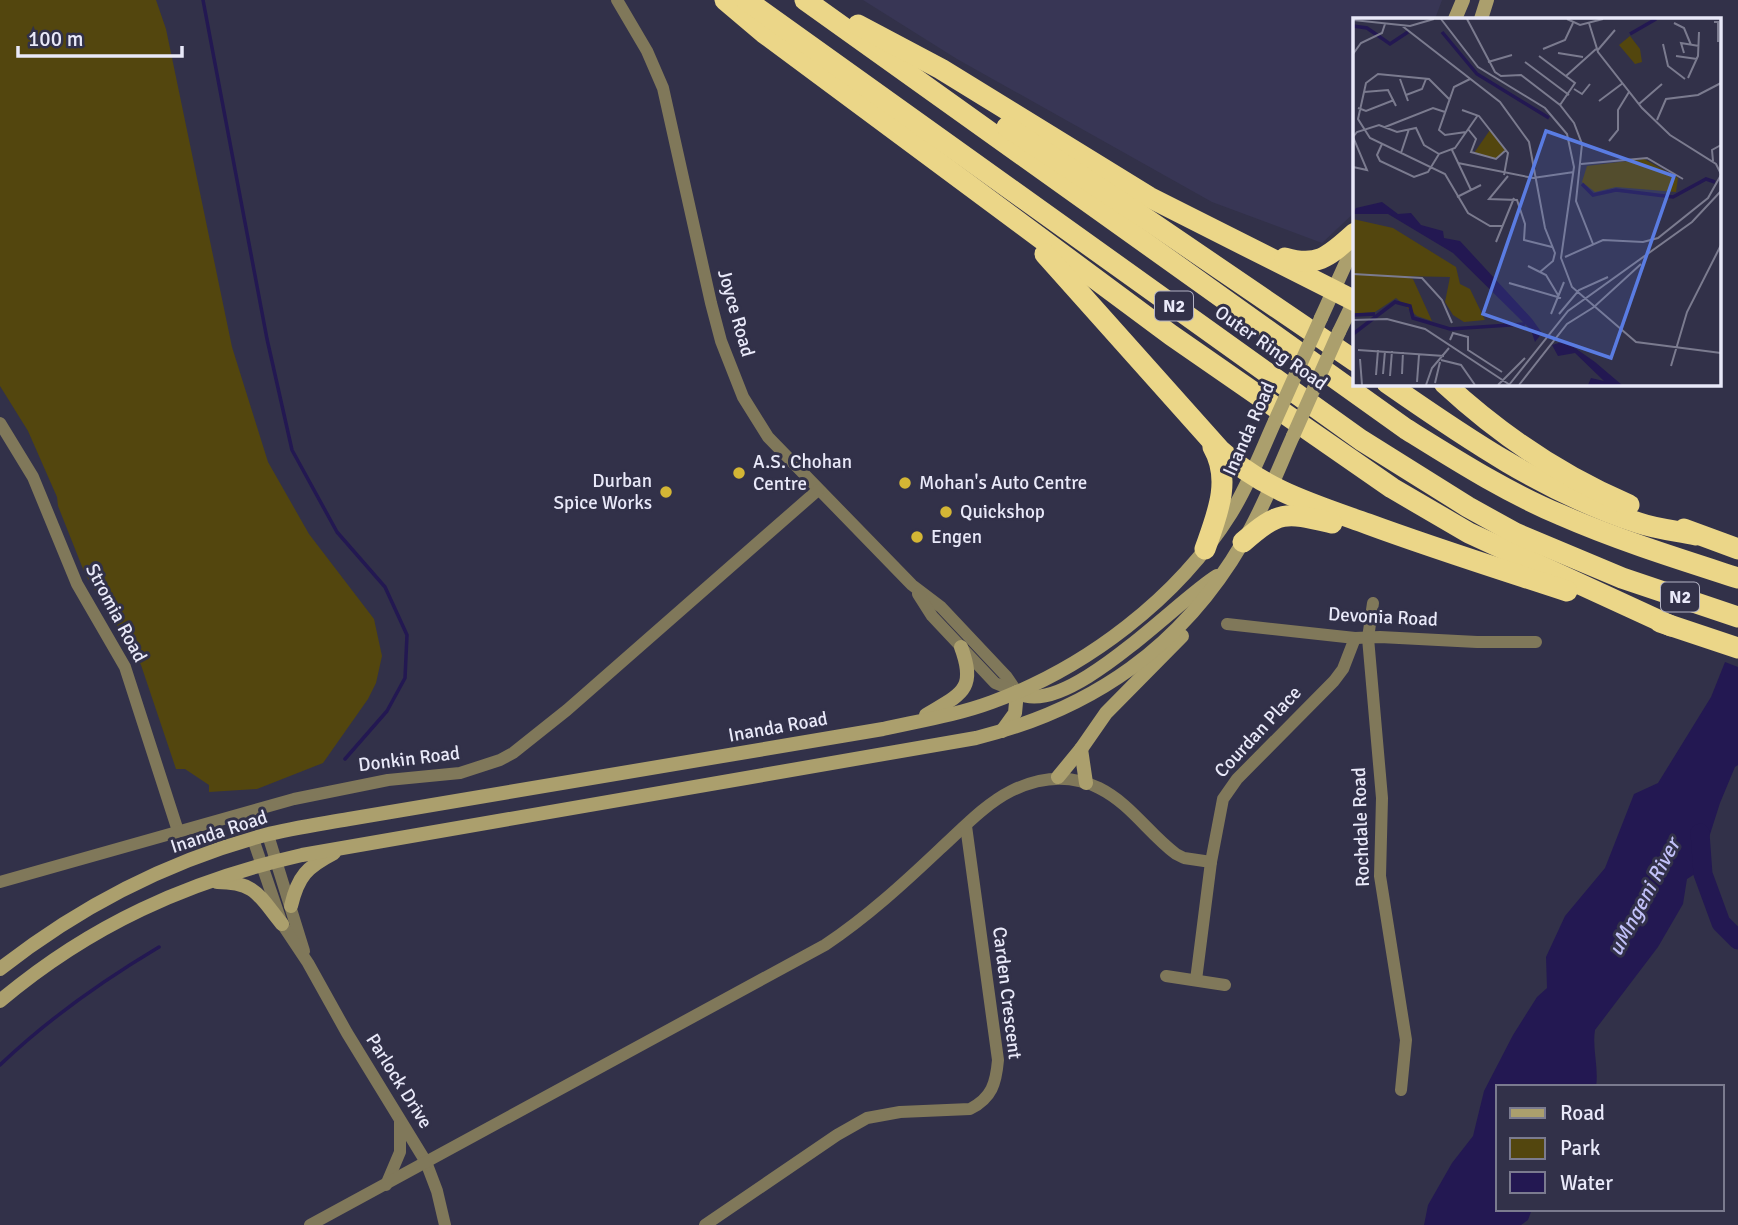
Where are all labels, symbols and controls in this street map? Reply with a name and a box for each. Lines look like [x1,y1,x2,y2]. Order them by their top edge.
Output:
scale bar [18,14,182,58]
inset map [1353,18,1720,385]
text: 100 m [28,26,83,52]
street label: Joyce Road [712,266,760,360]
road number: N2 [1155,292,1193,320]
street label: Outer Ring Road [1210,300,1332,396]
street label: Inanda Road [1218,378,1280,480]
place label: A.S. Chohan Centre [753,450,852,496]
marker: A.S. Chohan Centre [731,465,747,481]
place label: Durban Spice Works [554,469,652,515]
place label: Mohan's Auto Centre [919,471,1087,495]
marker: Mohan's Auto Centre [897,475,913,491]
marker: Durban Spice Works [658,484,674,500]
place label: Quickshop [960,500,1045,524]
marker: Quickshop [938,504,954,520]
place label: Engen [931,525,982,549]
marker: Engen [909,529,925,545]
street label: Stromia Road [80,559,152,667]
road number: N2 [1661,582,1699,612]
street label: Devonia Road [1328,602,1438,632]
street label: Courdan Place [1209,681,1307,783]
street label: Inanda Road [726,706,830,748]
street label: Donkin Road [357,741,461,777]
street label: Rochdale Road [1347,767,1375,887]
street label: Inanda Road [168,805,270,859]
water label: uMngeni River [1602,831,1687,960]
street label: Carden Crescent [987,925,1027,1061]
street label: Parlock Drive [360,1029,438,1133]
legend [1496,1085,1724,1211]
text: Road [1560,1100,1605,1126]
text: Park [1560,1135,1601,1161]
text: Water [1560,1170,1613,1196]

